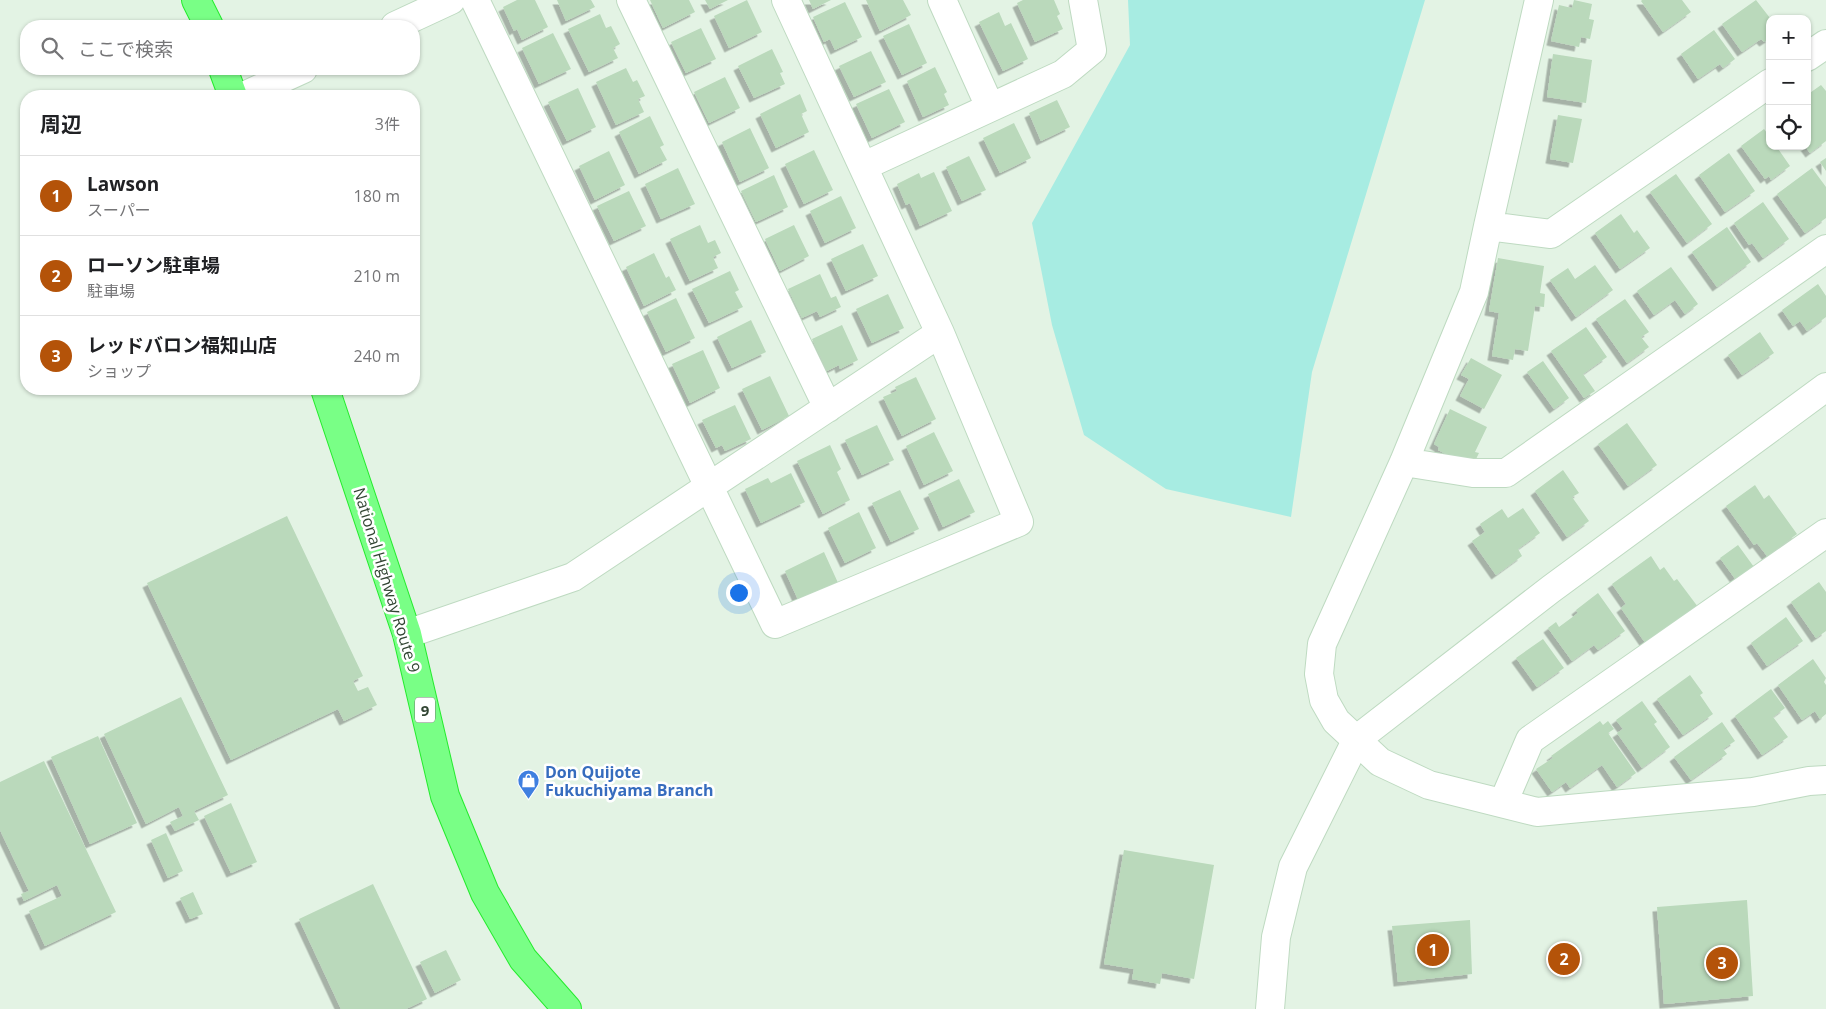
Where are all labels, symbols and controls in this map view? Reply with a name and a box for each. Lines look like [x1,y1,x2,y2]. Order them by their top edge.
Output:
map controls [1766,15,1811,150]
button: + [1766,15,1811,60]
search box [20,20,420,75]
icon: search [38,34,66,62]
text: ここで検索 [78,36,173,62]
button: − [1766,60,1811,105]
button: locate [1766,105,1811,150]
text: 周辺 [40,110,82,138]
text: 3件 [375,113,400,135]
text: Lawson [87,171,159,197]
text: 1 [51,185,61,207]
text: 180 m [354,185,400,207]
text: スーパー [87,199,151,221]
text: ローソン駐車場 [87,252,220,278]
text: 2 [51,265,61,287]
text: 210 m [354,265,400,287]
text: 駐車場 [87,280,135,302]
text: レッドバロン福知山店 [87,332,277,358]
text: 3 [51,345,61,367]
text: 240 m [354,345,400,367]
text: ショップ [87,360,151,382]
street label: National Highway Route 9 [348,485,426,675]
your location [726,580,752,606]
road number: 9 [415,698,435,722]
place label: Don Quijote Fukuchiyama Branch [545,761,714,801]
shop icon: Don Quijote Fukuchiyama Branch [517,769,541,800]
pin: 1 [1417,931,1449,969]
pin: 2 [1548,940,1580,978]
pin: 3 [1706,944,1738,982]

